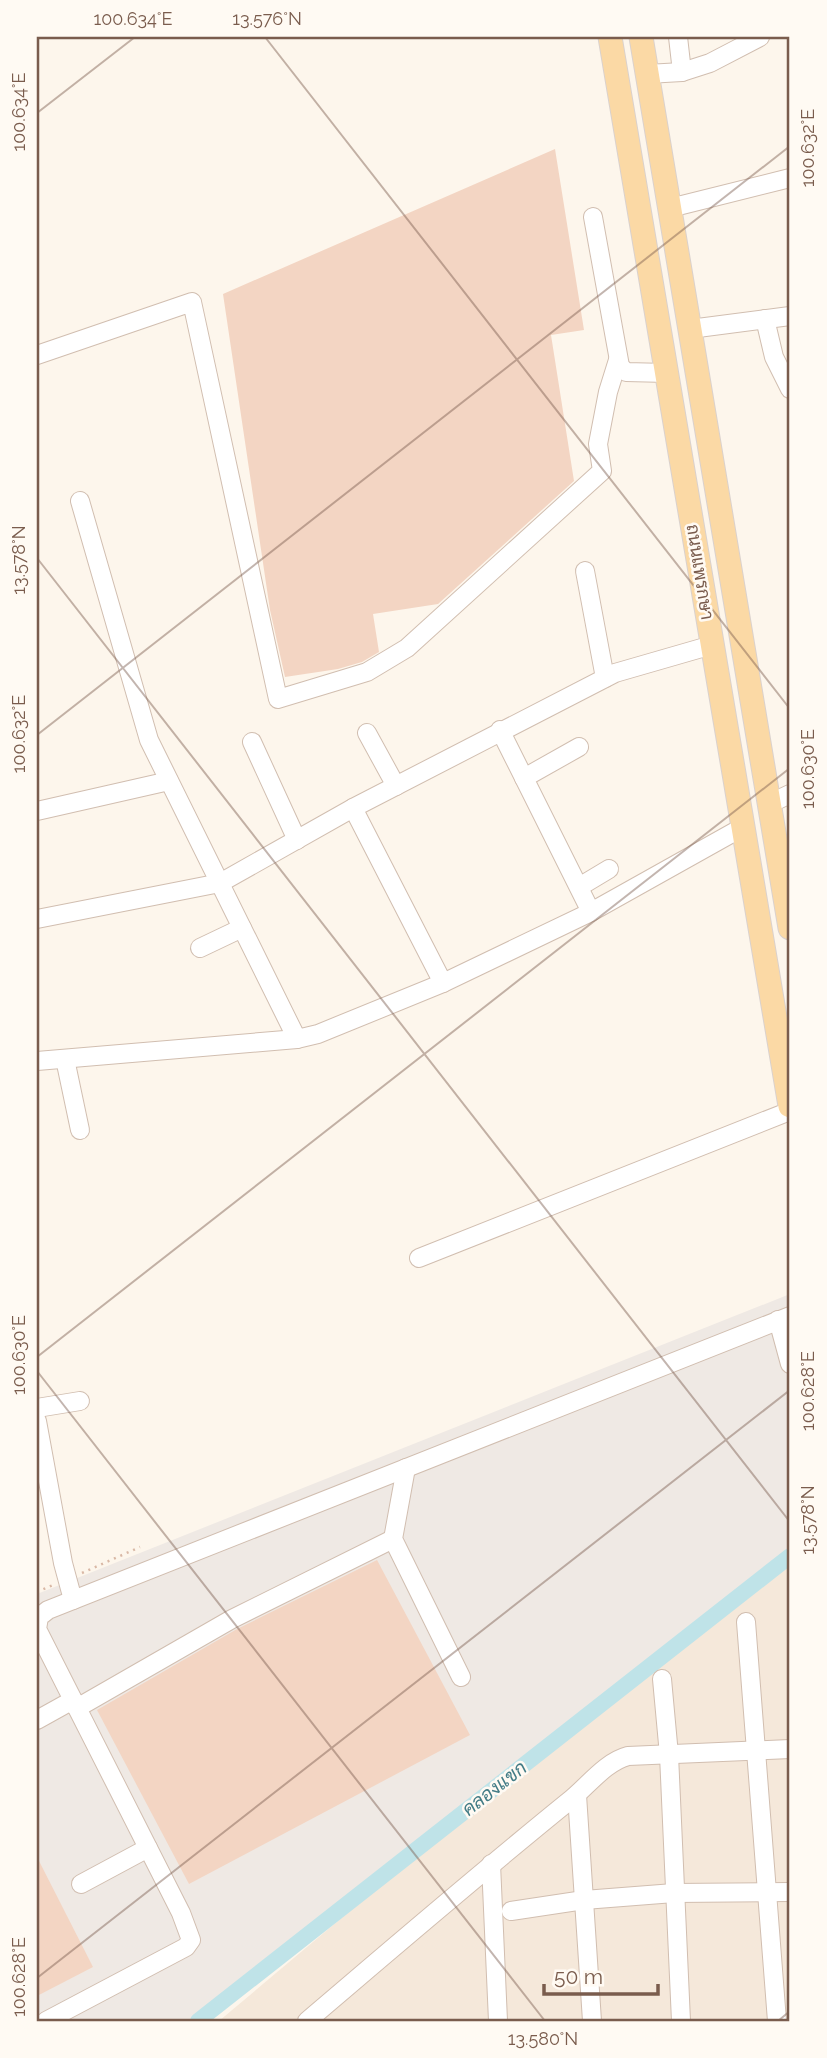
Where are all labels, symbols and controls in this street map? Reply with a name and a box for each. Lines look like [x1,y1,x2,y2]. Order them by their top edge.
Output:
text: 100.634°E [94,8,173,29]
text: 13.576°N [232,8,302,29]
text: 100.634°E [8,72,29,151]
text: 100.632°E [797,109,818,187]
street label: ถนนแพรกษา [683,522,718,621]
text: 13.578°N [8,525,29,595]
text: 100.632°E [8,695,29,773]
text: 100.630°E [797,729,818,809]
text: 100.630°E [8,1315,29,1395]
text: 100.628°E [797,1351,818,1431]
text: 13.578°N [797,1485,818,1555]
water label: คลองแขก [457,1756,531,1820]
text: 100.628°E [8,1937,29,2017]
scale bar [544,1953,657,1997]
text: 50 m [554,1964,603,1989]
text: 13.580°N [508,2028,578,2049]

